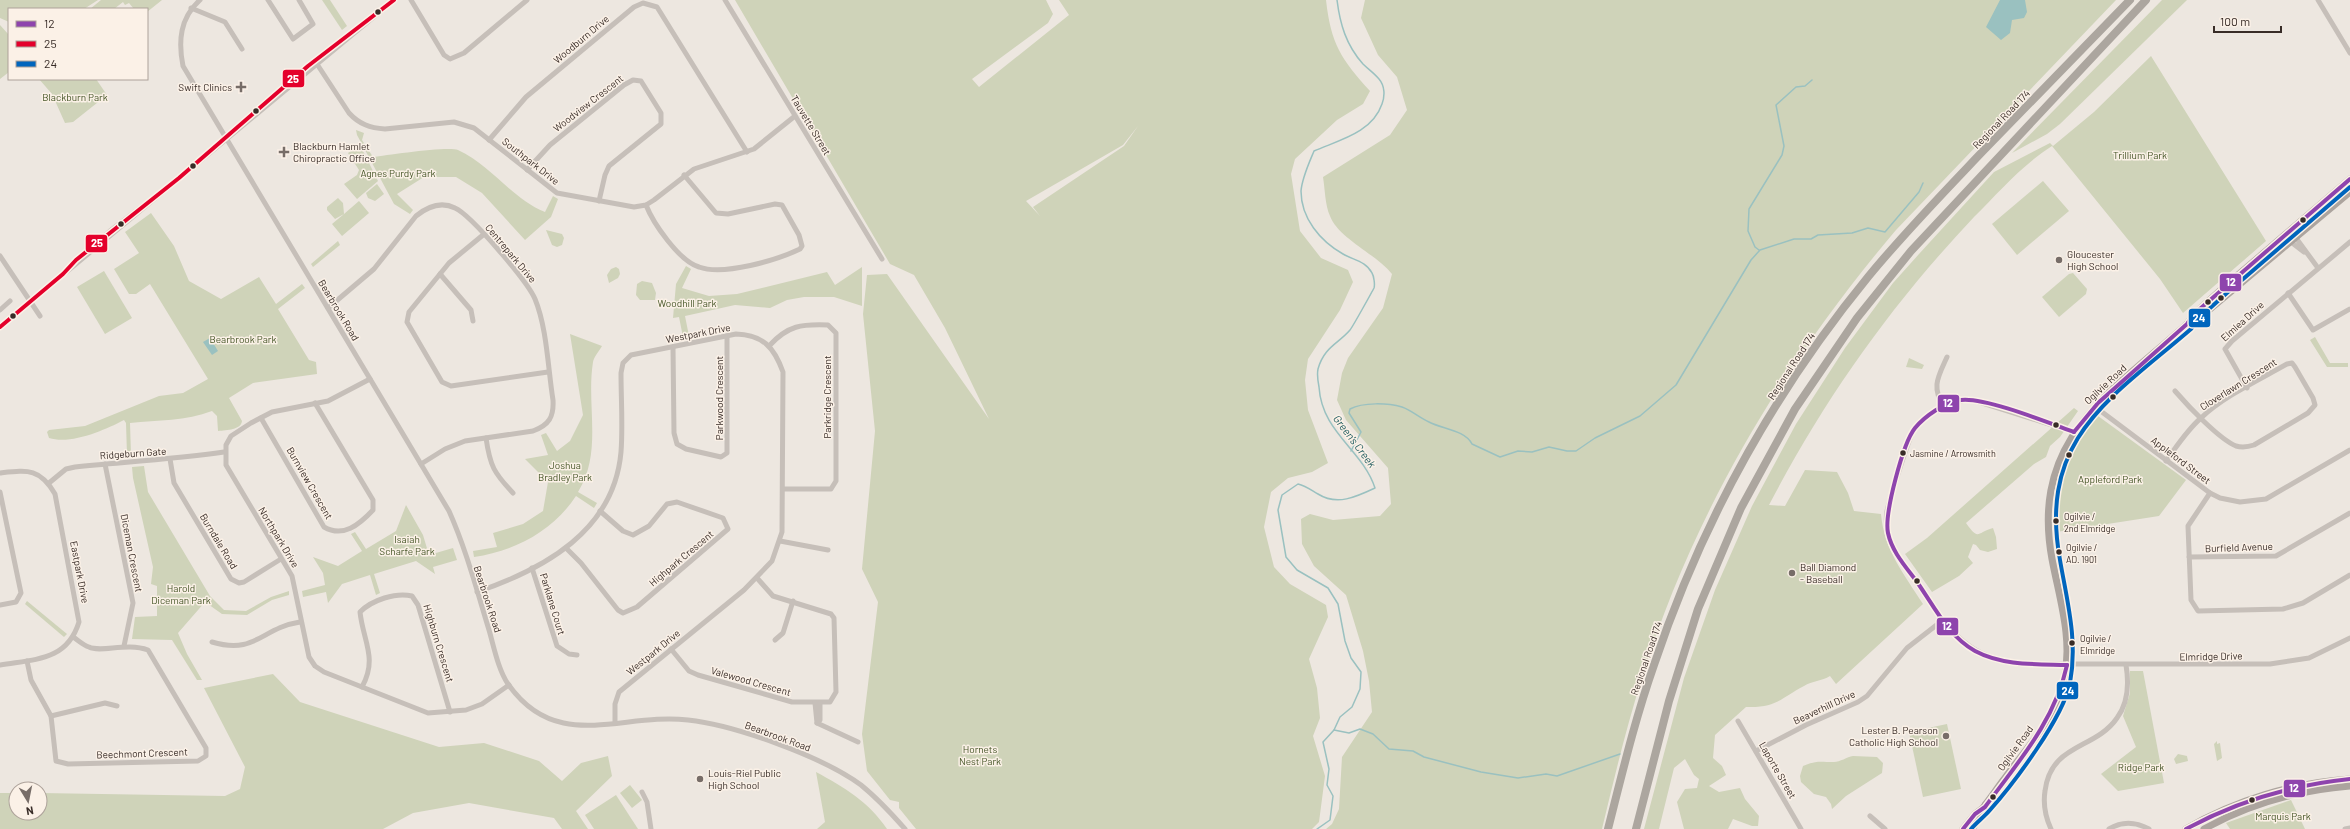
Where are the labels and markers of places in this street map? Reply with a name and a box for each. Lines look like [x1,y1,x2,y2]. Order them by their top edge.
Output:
unlabelled marker [373,7,383,17]
place label: Swift Clinics [178,81,232,93]
marker: Swift Clinics [235,81,247,93]
unlabelled marker [251,106,261,116]
place label: Blackburn Hamlet Chiropractic Office [293,140,375,164]
marker: Blackburn Hamlet Chiropractic Office [278,146,290,158]
unlabelled marker [188,161,198,171]
unlabelled marker [2298,215,2308,225]
unlabelled marker [116,219,126,229]
place label: Gloucester High School [2067,248,2118,272]
marker: Gloucester High School [2054,255,2064,265]
unlabelled marker [2216,293,2226,303]
unlabelled marker [2203,297,2213,307]
unlabelled marker [8,311,18,321]
unlabelled marker [2108,392,2118,402]
unlabelled marker [2051,420,2061,430]
marker: Jasmine / Arrowsmith [1898,448,1908,458]
place label: Jasmine / Arrowsmith [1910,448,1996,459]
unlabelled marker [2064,450,2074,460]
place label: Ogilvie / 2nd Elmridge [2064,511,2116,534]
marker: Ogilvie / 2nd Elmridge [2051,516,2061,526]
place label: Ogilvie / AD. 1901 [2066,542,2097,565]
marker: Ogilvie / AD. 1901 [2054,547,2064,557]
place label: Ball Diamond - Baseball [1800,561,1856,585]
marker: Ball Diamond - Baseball [1787,568,1797,578]
unlabelled marker [1912,576,1922,586]
place label: Ogilvie / Elmridge [2080,633,2115,656]
marker: Ogilvie / Elmridge [2067,638,2077,648]
place label: Lester B. Pearson Catholic High School [1849,724,1938,748]
marker: Lester B. Pearson Catholic High School [1941,731,1951,741]
place label: Louis-Riel Public High School [708,767,781,791]
marker: Louis-Riel Public High School [695,774,705,784]
unlabelled marker [1988,792,1998,802]
unlabelled marker [2247,795,2257,805]

